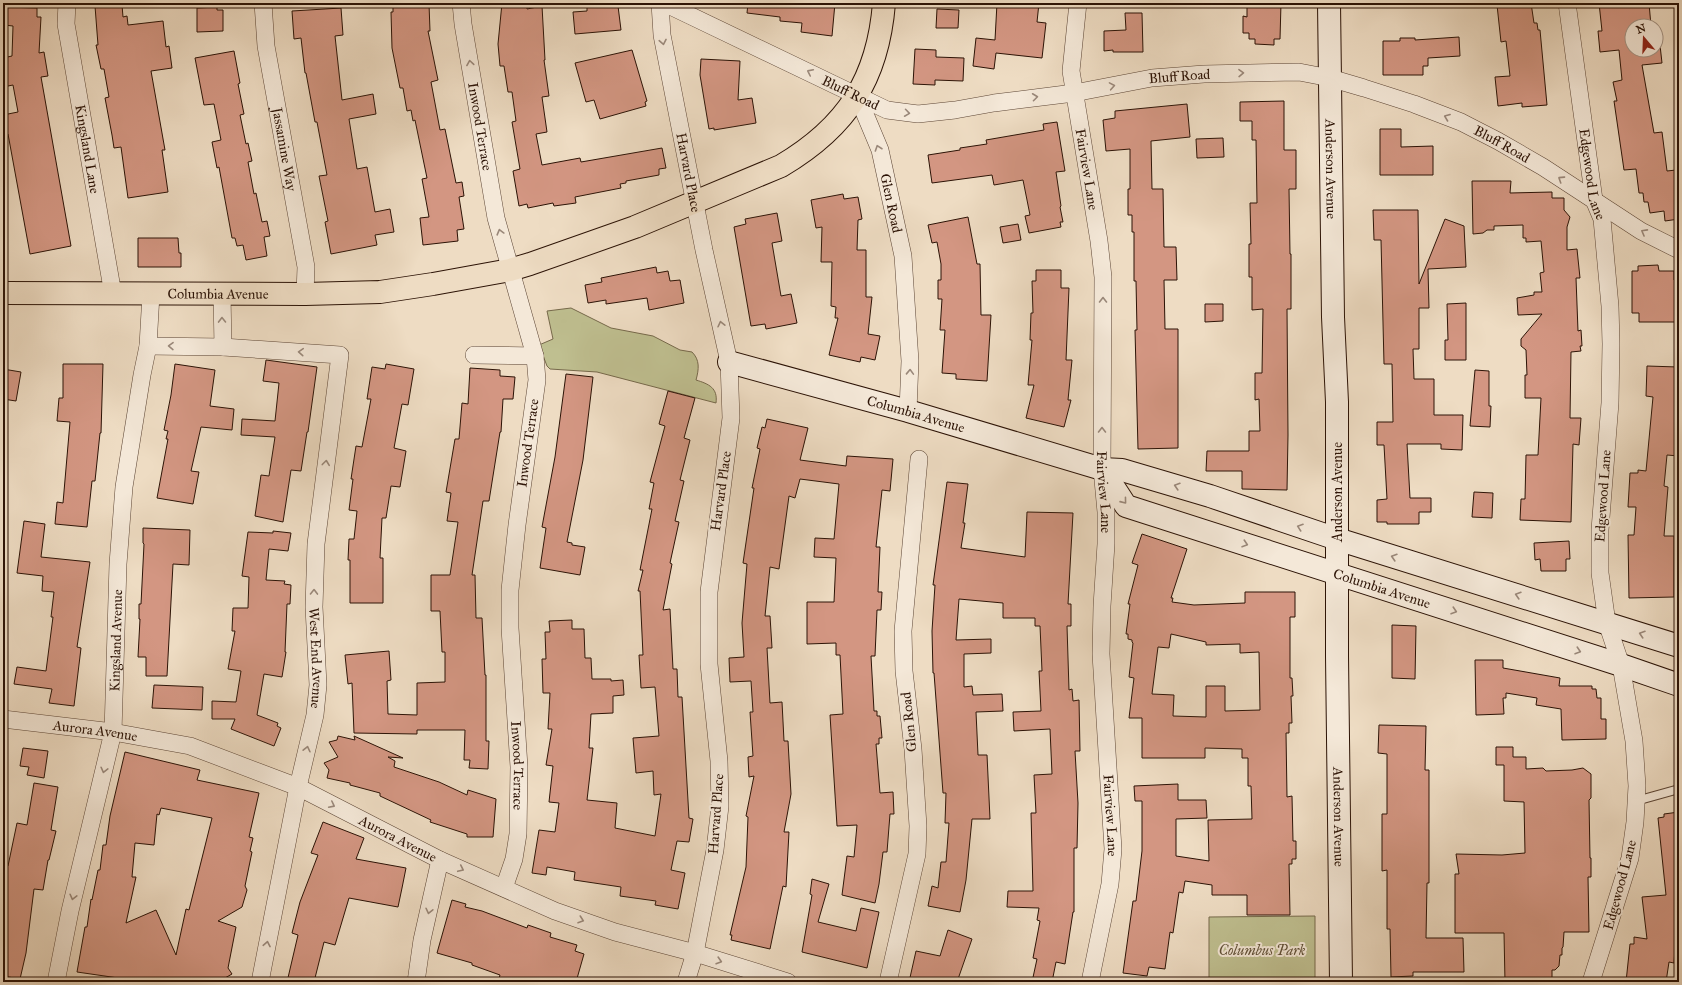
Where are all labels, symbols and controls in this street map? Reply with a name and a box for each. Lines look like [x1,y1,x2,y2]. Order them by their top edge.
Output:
north arrow [1624,18,1664,58]
text: N [1634,21,1648,37]
one-way arrow [659,39,667,45]
one-way arrow [466,60,475,66]
street label: Bluff Road [1148,65,1210,87]
one-way arrow [806,69,814,77]
one-way arrow [1238,69,1244,78]
street label: Bluff Road [819,72,882,114]
street label: Inwood Terrace [465,81,496,172]
one-way arrow [1109,82,1115,90]
one-way arrow [1032,93,1039,102]
street label: Kingsland Lane [72,103,104,195]
street label: Jassamine Way [267,104,301,193]
one-way arrow [904,108,910,117]
one-way arrow [1444,113,1451,121]
street label: Anderson Avenue [1322,118,1340,219]
street label: Bluff Road [1471,122,1533,166]
street label: Fairview Lane [1072,127,1102,211]
street label: Edgewood Lane [1576,127,1610,222]
street label: Harvard Place [673,131,705,214]
one-way arrow [875,144,883,151]
street label: Glen Road [877,172,906,234]
one-way arrow [1558,176,1565,184]
one-way arrow [496,229,505,236]
one-way arrow [1641,230,1648,237]
street label: Columbia Avenue [167,285,269,302]
one-way arrow [1099,297,1107,303]
one-way arrow [218,317,227,323]
one-way arrow [717,320,725,327]
one-way arrow [168,342,174,351]
one-way arrow [298,348,304,357]
one-way arrow [906,369,914,375]
street label: Columbia Avenue [865,392,967,436]
street label: Inwood Terrace [513,397,543,488]
one-way arrow [1098,427,1107,433]
street label: Anderson Avenue [1329,442,1346,543]
street label: Edgewood Lane [1591,449,1615,543]
street label: Harvard Place [707,450,735,532]
street label: Fairview Lane [1093,451,1115,533]
one-way arrow [321,460,330,466]
one-way arrow [1173,482,1180,491]
one-way arrow [1119,497,1126,504]
one-way arrow [1297,523,1304,531]
one-way arrow [1242,539,1249,548]
one-way arrow [1390,553,1397,562]
street label: Columbia Avenue [1331,565,1433,612]
street label: Kingsland Avenue [106,589,126,692]
one-way arrow [310,589,318,595]
one-way arrow [1515,591,1522,600]
one-way arrow [1450,606,1457,615]
street label: West End Avenue [306,607,327,710]
one-way arrow [1639,630,1646,639]
one-way arrow [1574,646,1581,655]
street label: Glen Road [897,691,921,753]
street label: Aurora Avenue [51,716,139,745]
street label: Inwood Terrace [508,720,528,811]
one-way arrow [302,746,310,752]
street label: Anderson Avenue [1330,766,1348,867]
one-way arrow [100,767,109,774]
street label: Harvard Place [705,773,727,855]
street label: Fairview Lane [1100,774,1122,857]
one-way arrow [328,800,336,807]
street label: Aurora Avenue [355,811,440,866]
street label: Edgewood Lane [1600,838,1640,932]
one-way arrow [457,864,465,872]
one-way arrow [70,894,78,900]
one-way arrow [425,908,433,914]
one-way arrow [577,916,584,924]
one-way arrow [263,941,271,947]
park label: Columbus Park [1219,942,1306,959]
one-way arrow [715,956,722,964]

